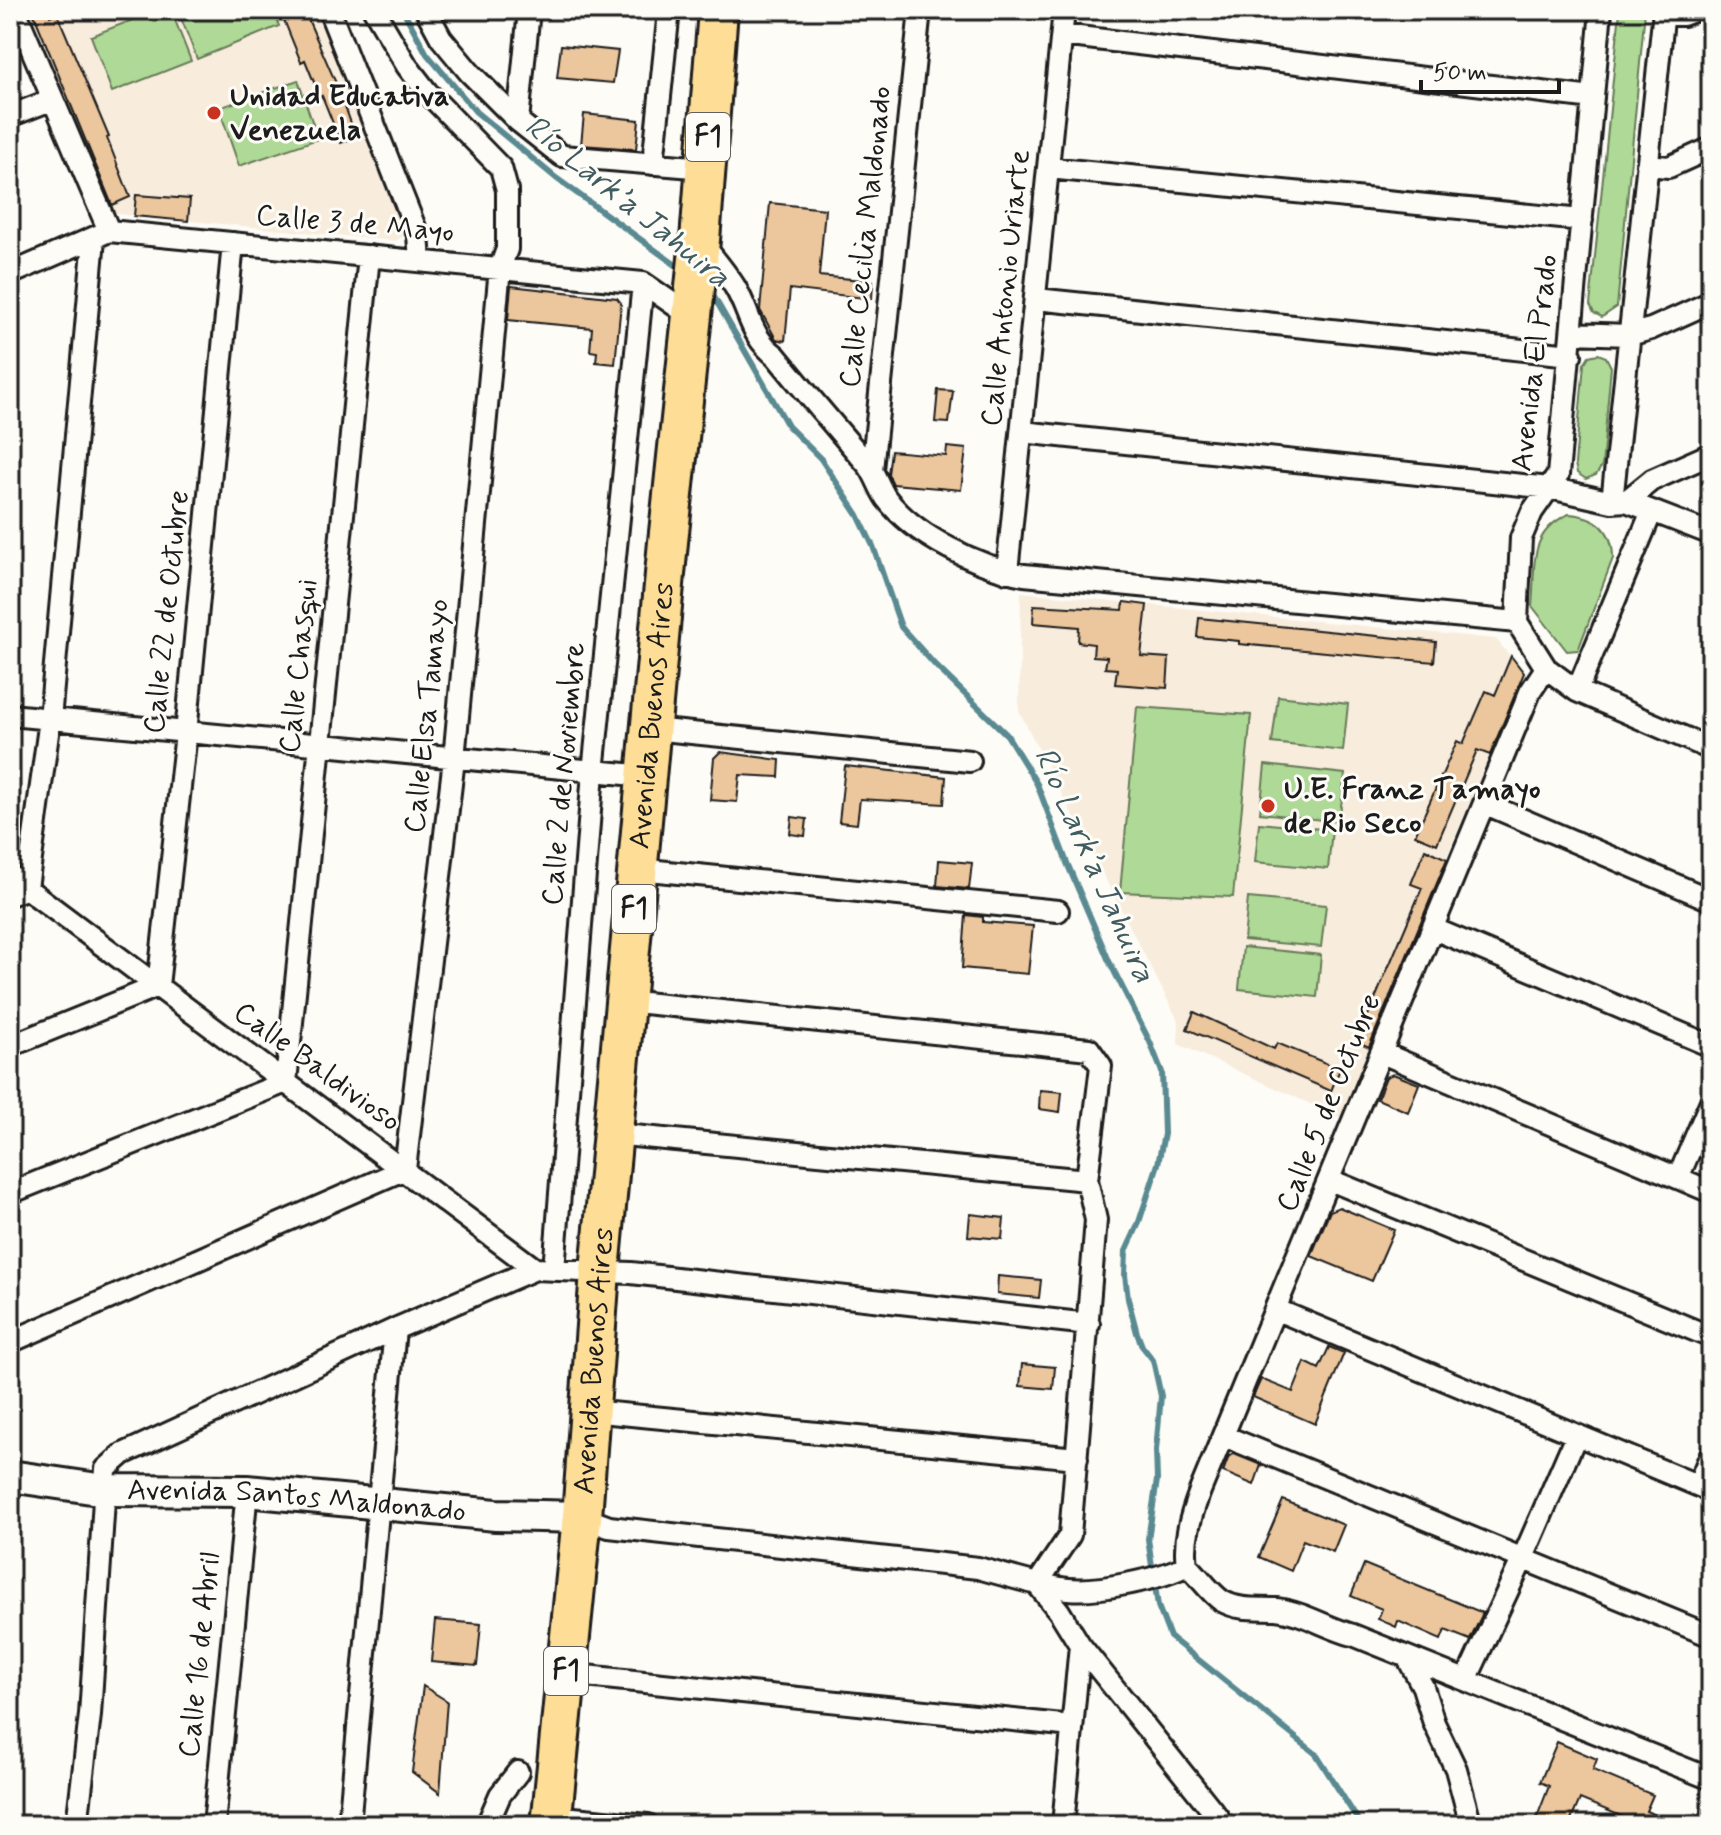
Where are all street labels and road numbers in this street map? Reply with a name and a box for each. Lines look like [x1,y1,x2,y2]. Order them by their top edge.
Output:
street label: Calle Cecilia Maldonado [831,84,901,390]
road number: F1 [686,113,730,161]
street label: Calle Antonio Uriarte [972,148,1040,428]
street label: Calle 3 de Mayo [254,196,456,252]
street label: Avenida El Prado [1502,252,1568,474]
street label: Calle 22 de Octubre [135,488,199,736]
street label: Calle Chasqui [270,577,328,755]
street label: Avenida Buenos Aires [620,581,684,851]
street label: Calle Elsa Tamayo [395,597,459,835]
street label: Calle 2 de Noviembre [533,641,595,907]
road number: F1 [612,885,656,933]
street label: Calle 5 de Octubre [1267,988,1391,1218]
street label: Calle Baldivioso [225,993,409,1141]
street label: Avenida Buenos Aires [564,1226,623,1496]
street label: Avenida Santos Maldonado [127,1471,468,1532]
street label: Calle 16 de Abril [170,1550,230,1760]
road number: F1 [544,1647,588,1695]

